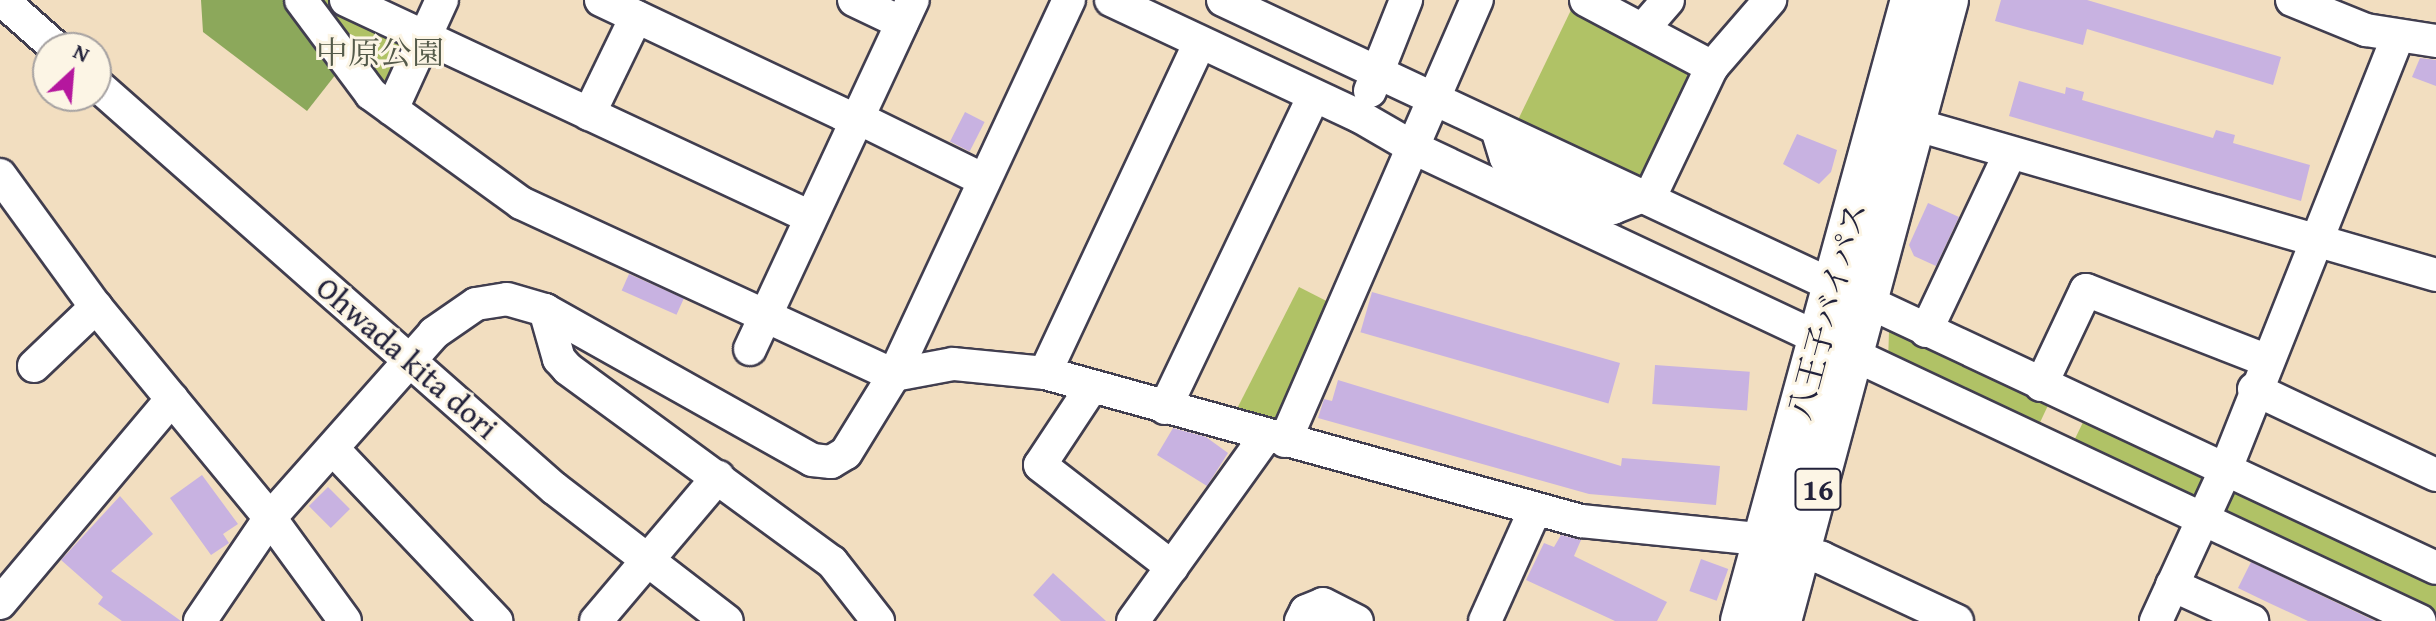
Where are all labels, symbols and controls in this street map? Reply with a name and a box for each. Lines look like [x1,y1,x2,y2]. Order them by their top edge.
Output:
north arrow [32,32,112,112]
park label: 中原公園 [316,34,444,72]
text: N [68,35,95,70]
street label: 八王子バイパス [1780,198,1876,424]
street label: Ohwada kita dori [308,269,506,447]
road number: 16 [1794,463,1842,515]

